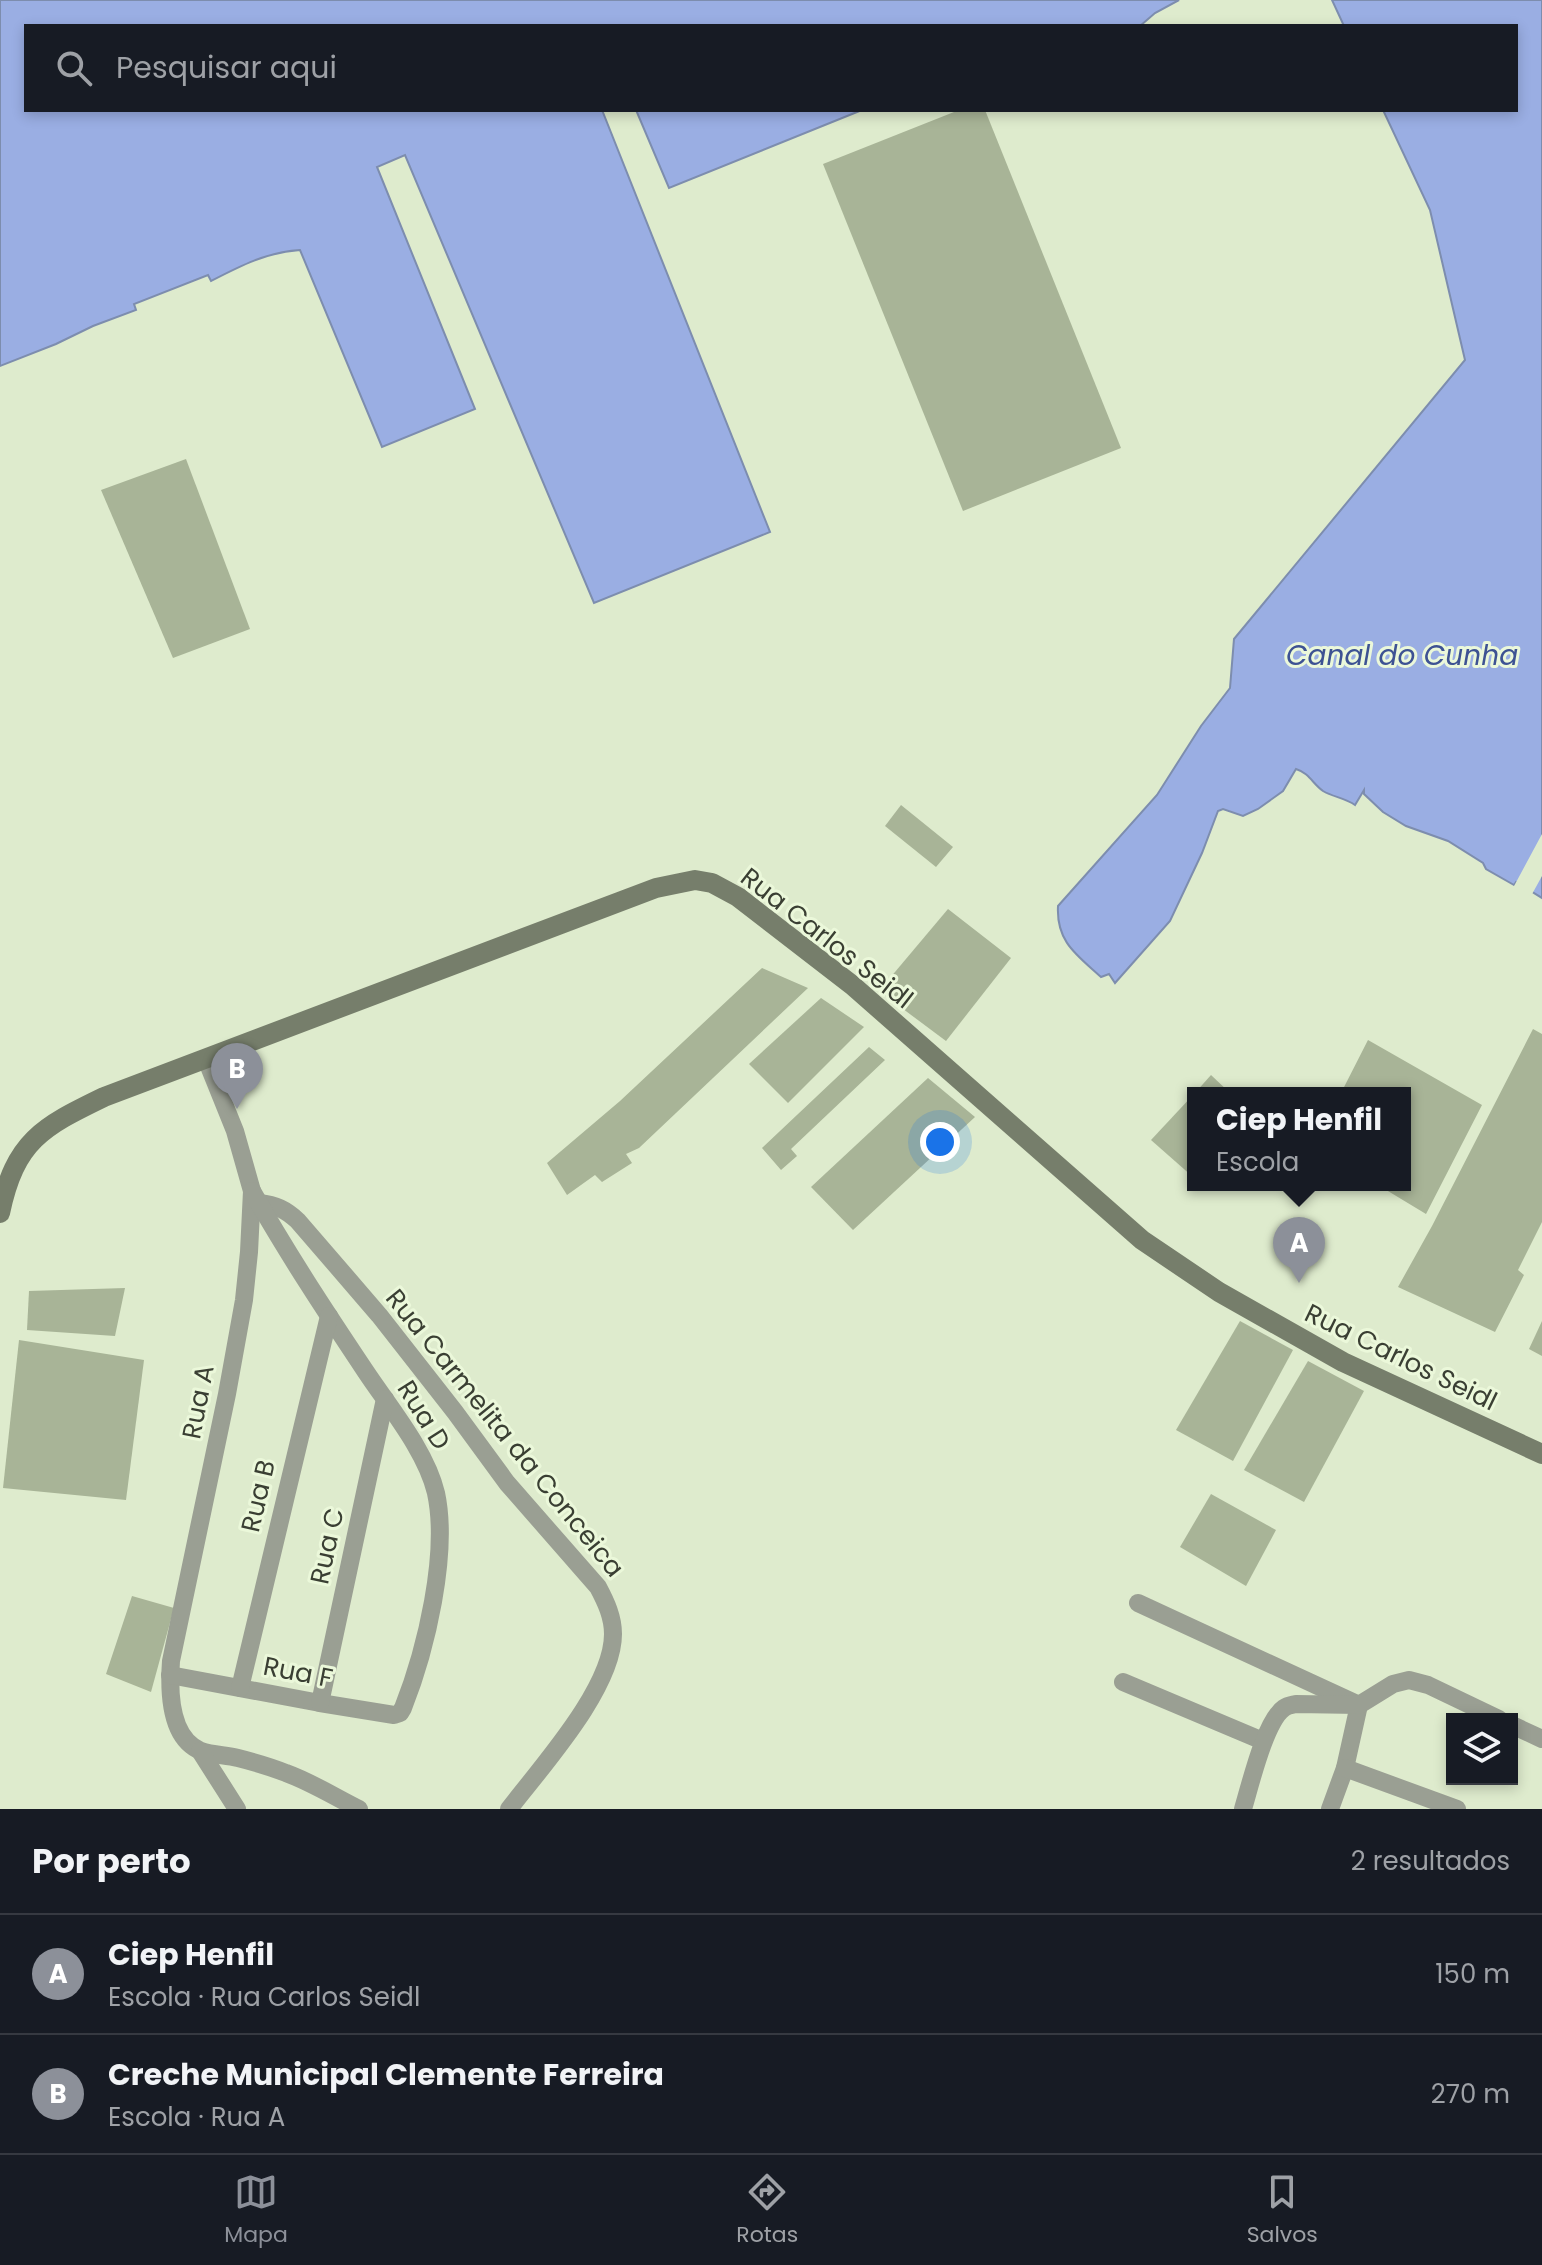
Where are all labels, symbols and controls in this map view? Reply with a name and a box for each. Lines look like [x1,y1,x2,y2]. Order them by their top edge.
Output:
search box [24,24,1518,112]
icon: search [52,46,96,90]
text: Pesquisar aqui [116,46,337,89]
water label: Canal do Cunha [1286,636,1518,675]
street label: Rua Carlos Seidl [733,859,921,1017]
pin: B [211,1043,263,1109]
popup [1187,1087,1411,1191]
text: Ciep Henfil [1216,1098,1382,1141]
your location [920,1122,960,1162]
text: Escola [1216,1144,1299,1180]
pin: A [1273,1217,1325,1283]
street label: Rua Carmelita da Conceica [377,1281,633,1585]
street label: Rua Carlos Seidl [1299,1295,1503,1419]
street label: Rua A [173,1362,223,1442]
street label: Rua D [389,1374,459,1456]
street label: Rua B [232,1456,284,1536]
street label: Rua C [301,1505,353,1587]
street label: Rua F [260,1648,336,1696]
map controls [1446,1713,1518,1785]
button: layers [1446,1713,1518,1785]
text: Por perto [32,1837,191,1885]
text: 2 resultados [1351,1843,1510,1879]
text: Ciep Henfil [108,1933,274,1976]
text: A [48,1956,68,1992]
text: 150 m [1435,1956,1510,1992]
text: Escola · Rua Carlos Seidl [108,1979,420,2015]
text: Creche Municipal Clemente Ferreira [108,2053,664,2096]
text: B [49,2076,67,2112]
text: 270 m [1431,2076,1510,2112]
text: Escola · Rua A [108,2099,285,2135]
tab: Mapa [224,2170,288,2251]
tab: Rotas [736,2170,798,2251]
tab: Salvos [1247,2170,1318,2251]

